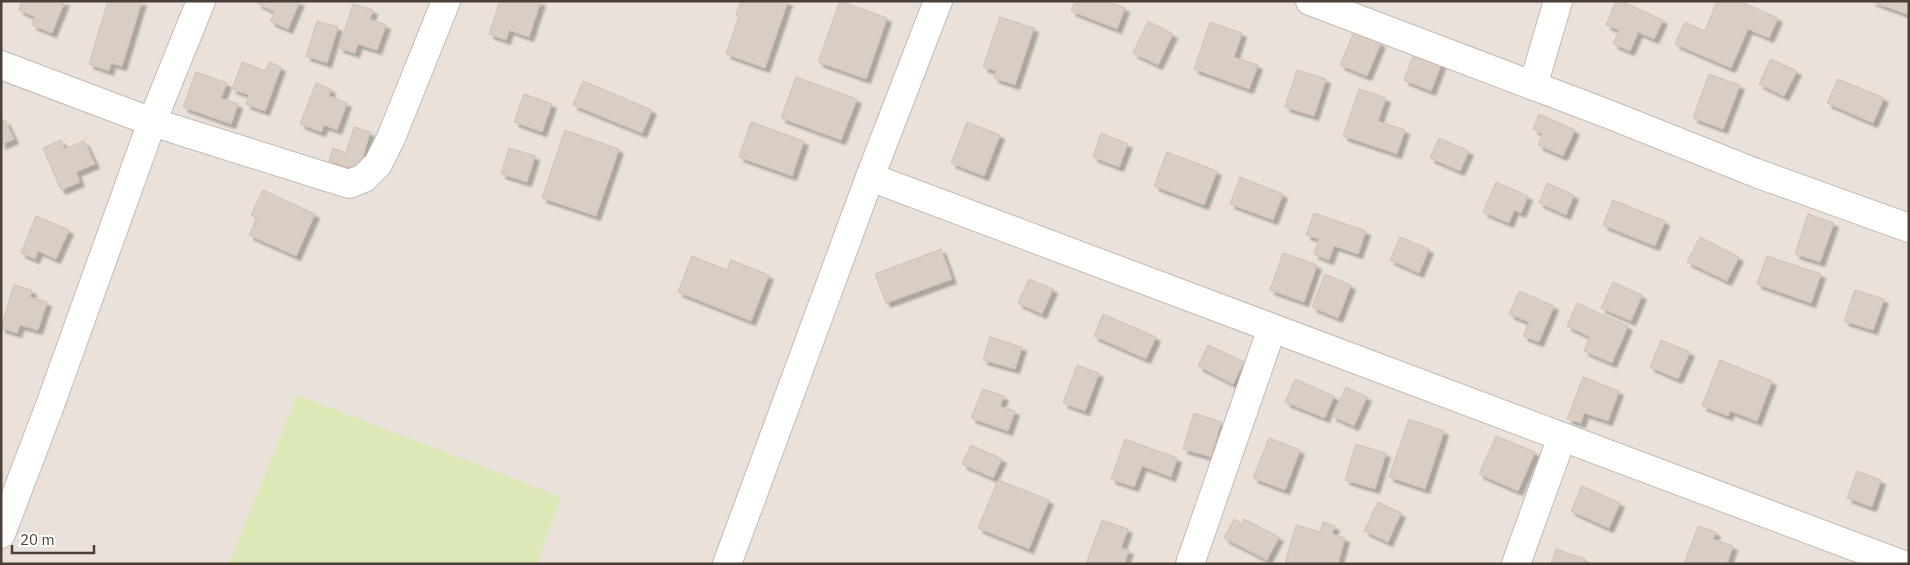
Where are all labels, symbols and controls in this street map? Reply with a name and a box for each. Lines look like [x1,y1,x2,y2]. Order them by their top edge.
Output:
scale bar [12,522,95,554]
text: 20 m [20,530,55,549]

